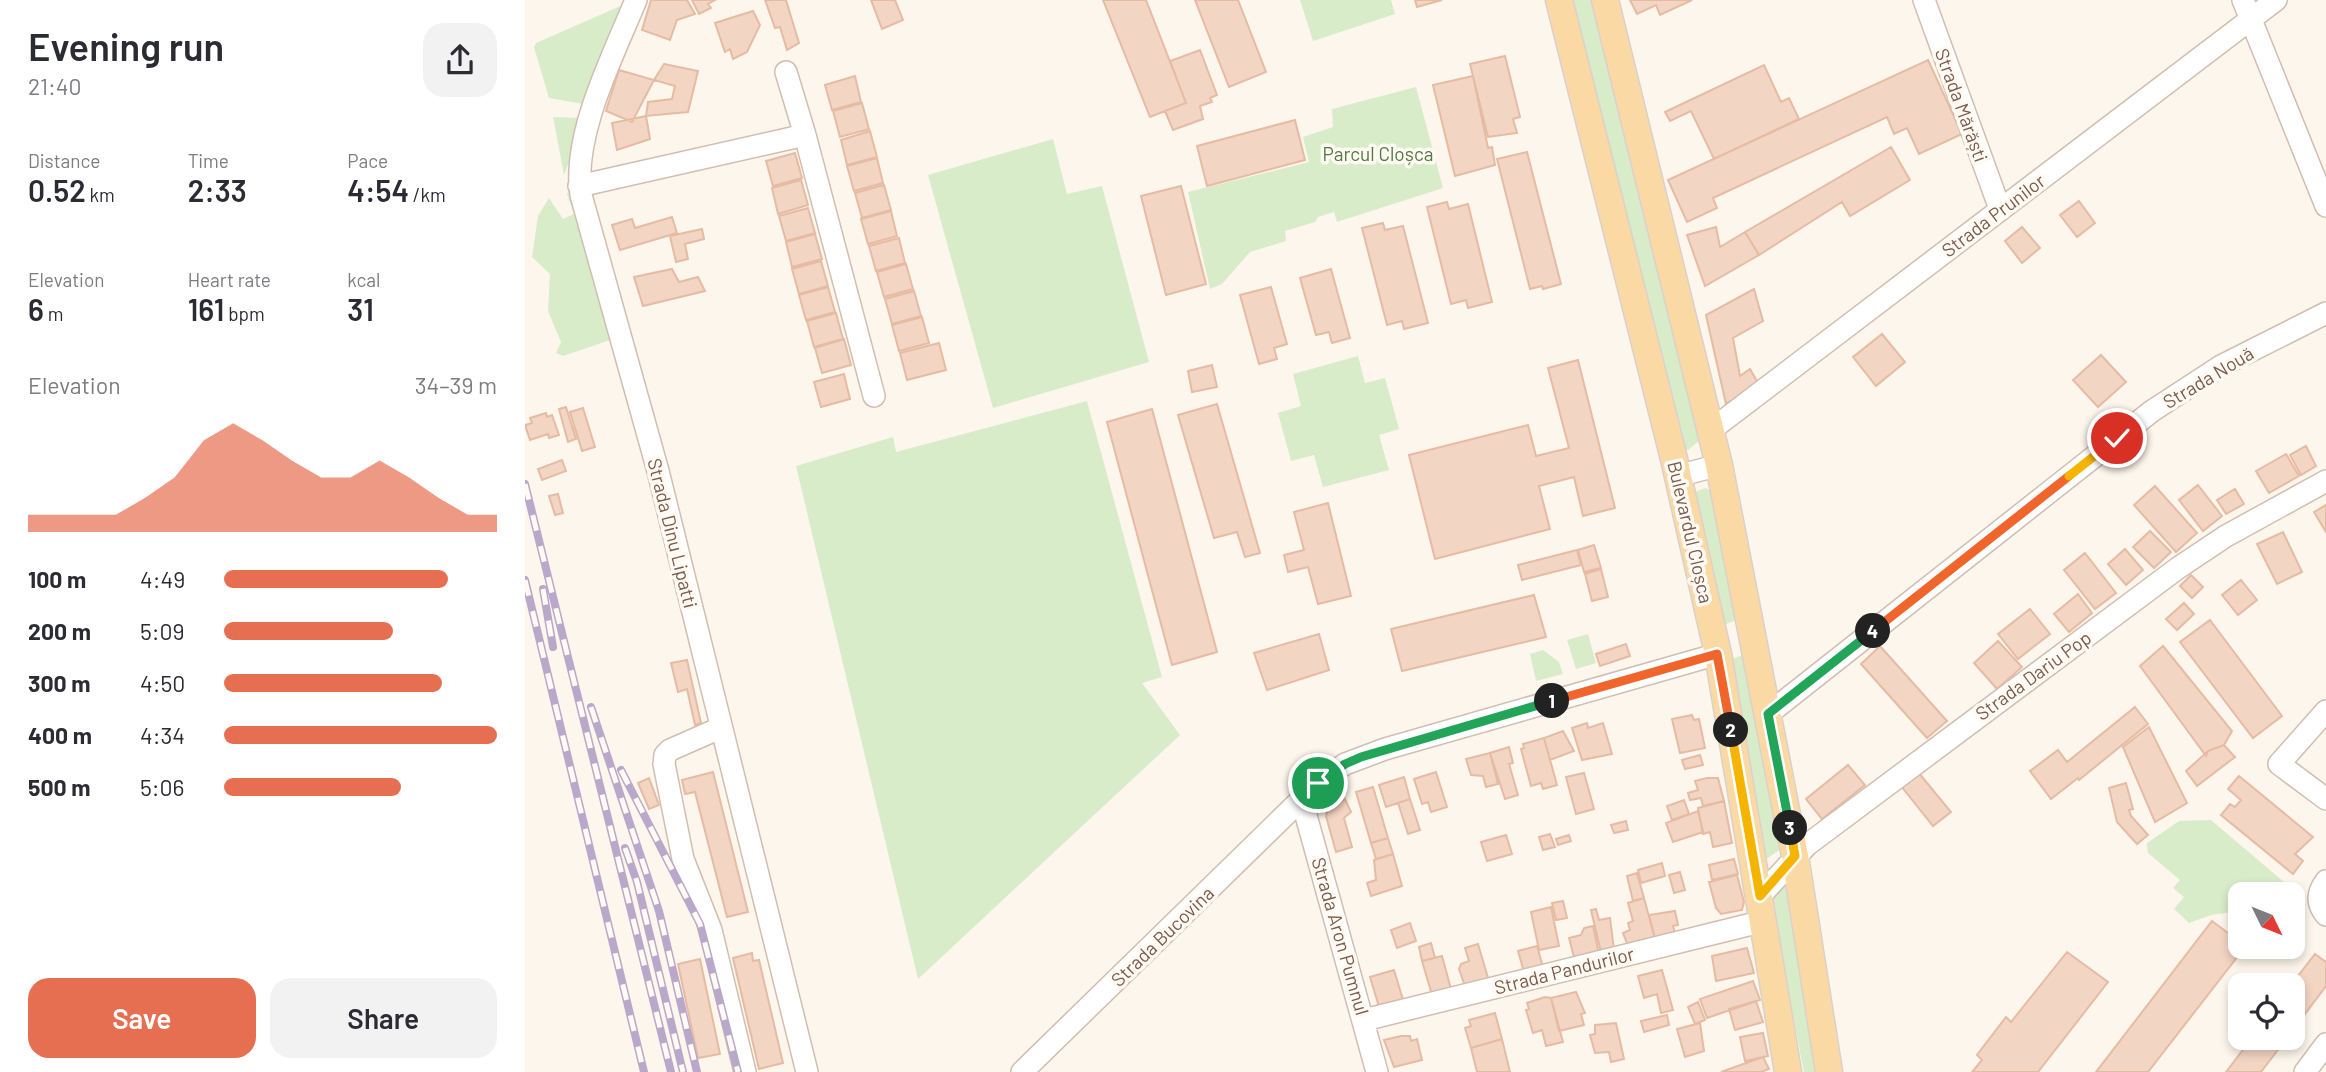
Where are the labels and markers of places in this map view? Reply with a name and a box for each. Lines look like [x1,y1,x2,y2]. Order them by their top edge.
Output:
pin [2087,408,2147,468]
pin: 4 [1855,614,1891,648]
pin: 1 [1535,684,1569,718]
pin: 2 [1713,712,1749,748]
pin [1288,753,1348,813]
pin: 3 [1773,810,1807,846]

